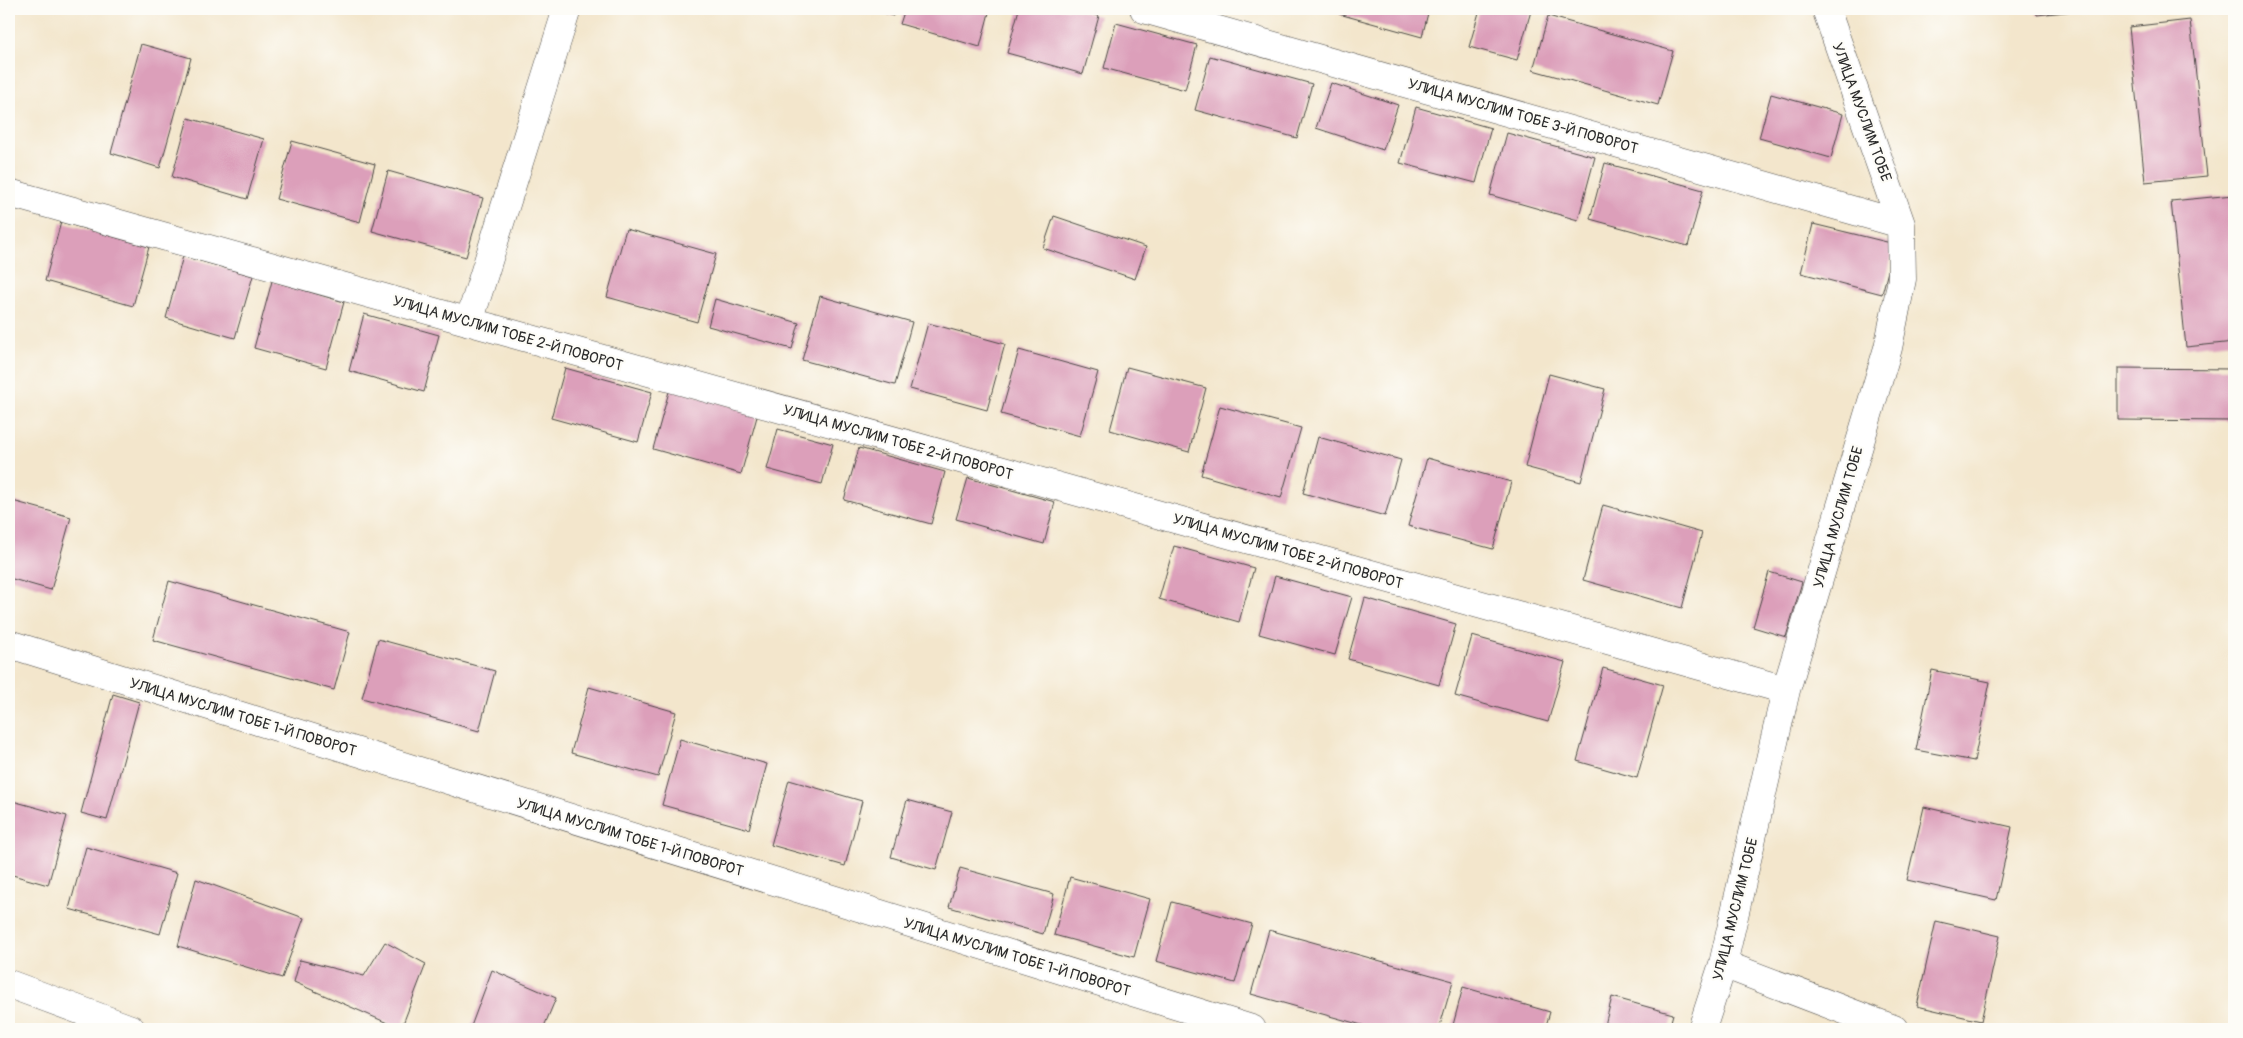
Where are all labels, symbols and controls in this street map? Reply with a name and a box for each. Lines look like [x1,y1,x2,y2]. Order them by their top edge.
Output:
street label: УЛИЦА МУСЛИМ ТОБЕ [1828,40,1896,184]
street label: УЛИЦА МУСЛИМ ТОБЕ 3-Й ПОВОРОТ [1406,74,1640,158]
street label: УЛИЦА МУСЛИМ ТОБЕ 2-Й ПОВОРОТ [391,291,625,375]
street label: УЛИЦА МУСЛИМ ТОБЕ 2-Й ПОВОРОТ [781,400,1015,484]
street label: УЛИЦА МУСЛИМ ТОБЕ [1809,444,1868,590]
street label: УЛИЦА МУСЛИМ ТОБЕ 2-Й ПОВОРОТ [1171,509,1405,593]
street label: УЛИЦА МУСЛИМ ТОБЕ 1-Й ПОВОРОТ [127,674,358,761]
street label: УЛИЦА МУСЛИМ ТОБЕ 1-Й ПОВОРОТ [514,794,745,881]
street label: УЛИЦА МУСЛИМ ТОБЕ [1709,836,1762,982]
street label: УЛИЦА МУСЛИМ ТОБЕ 1-Й ПОВОРОТ [901,914,1132,1001]

